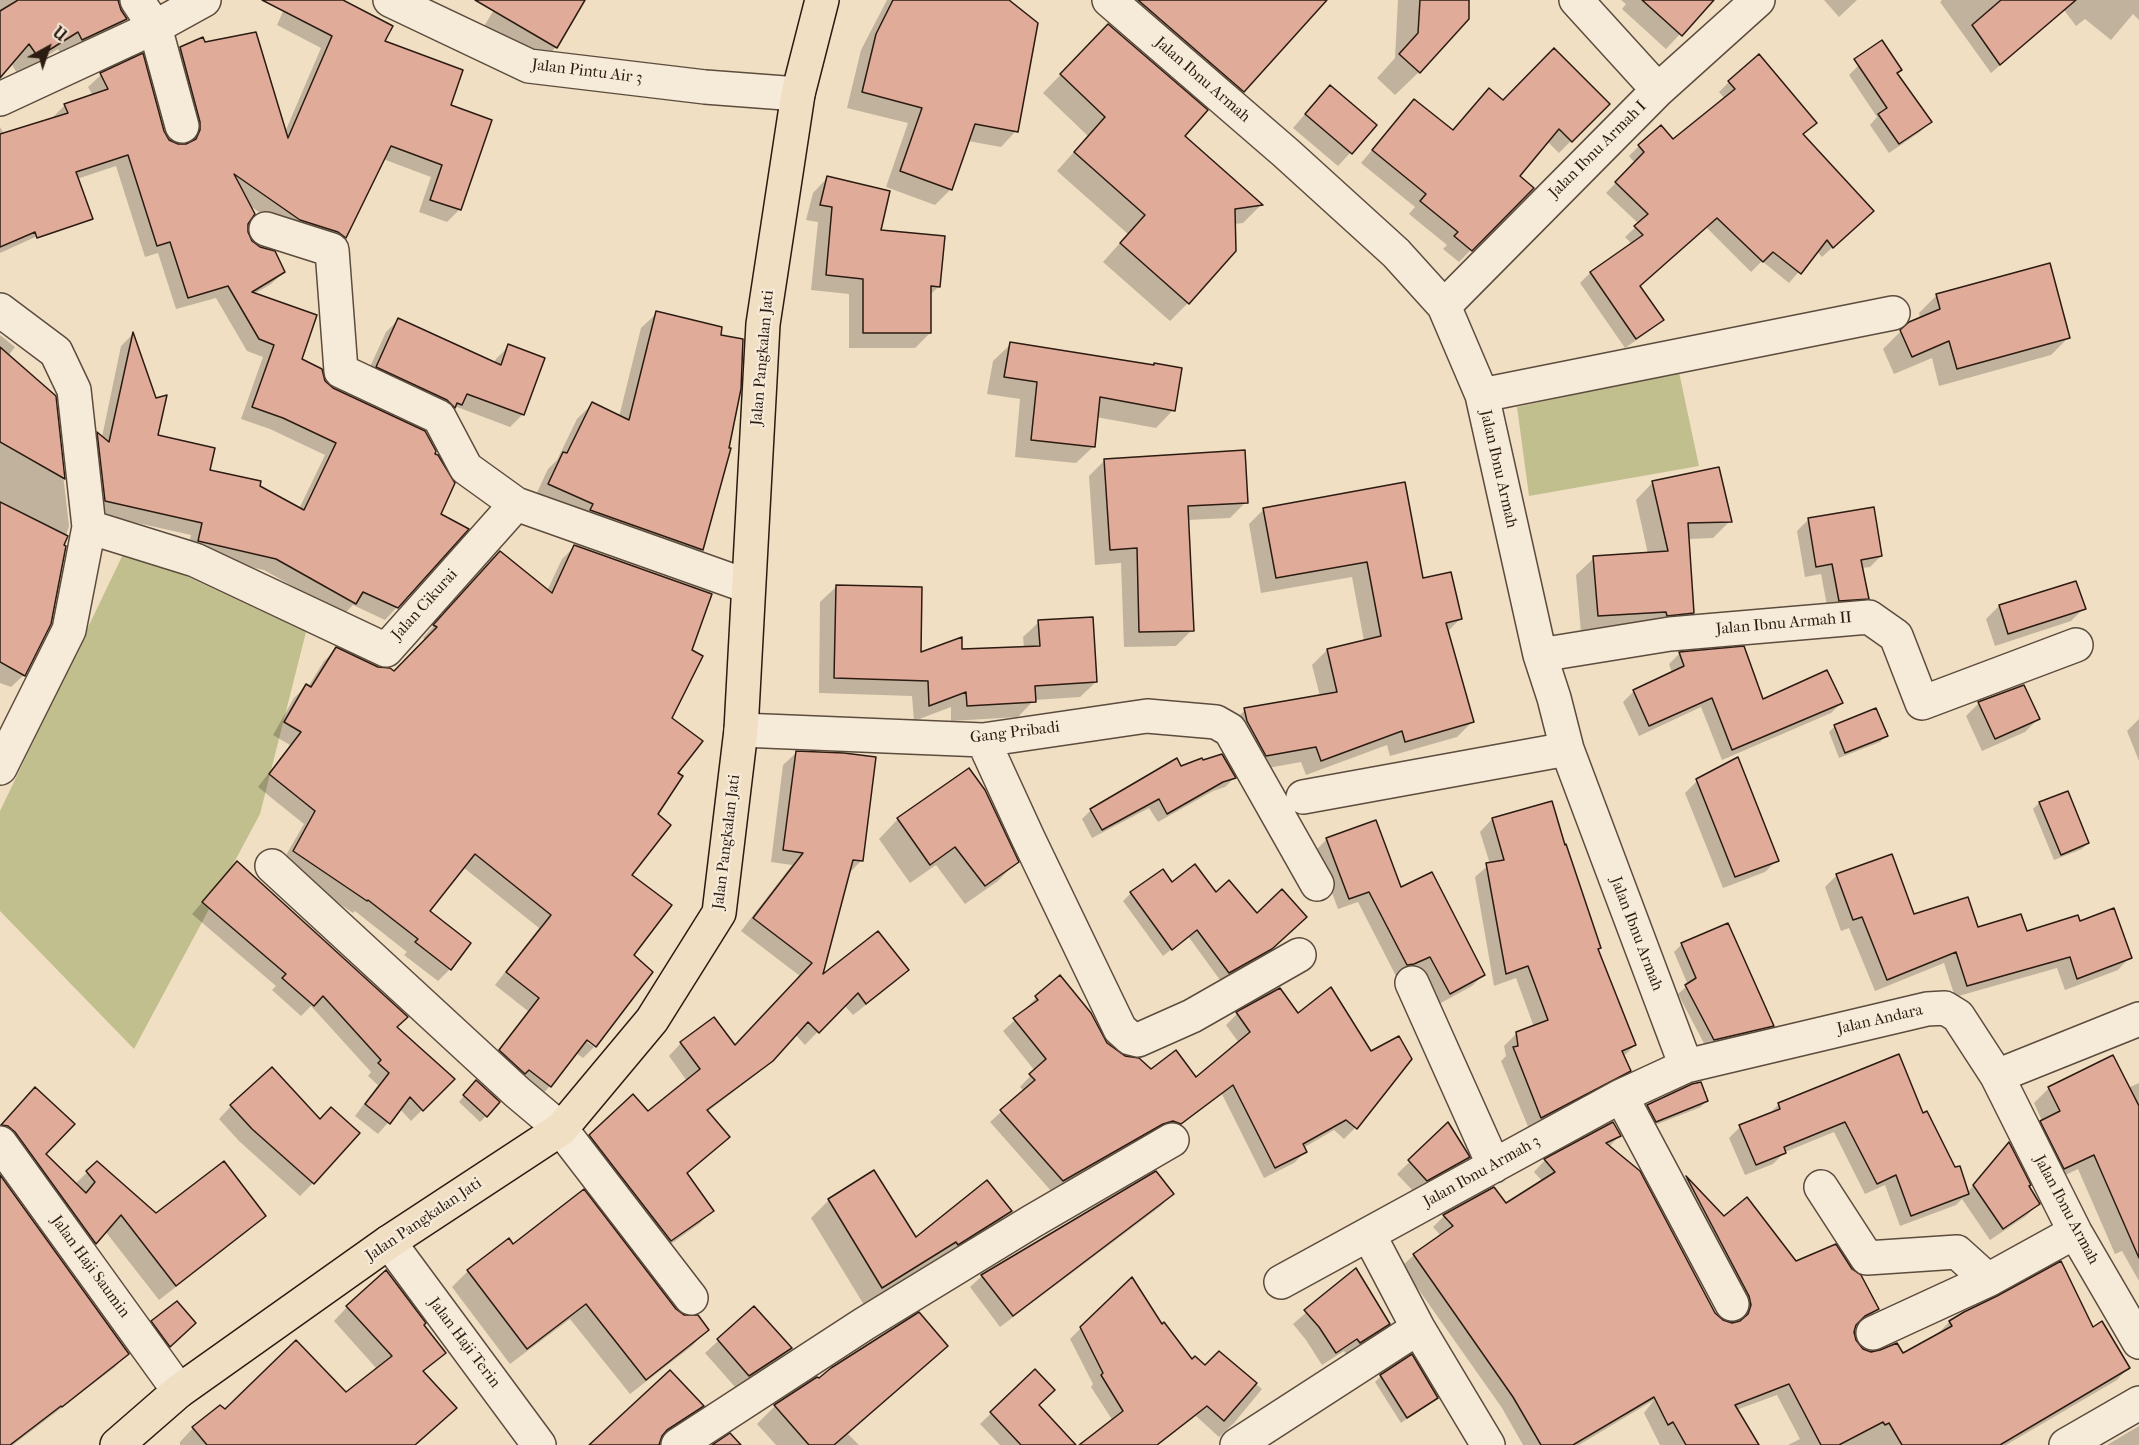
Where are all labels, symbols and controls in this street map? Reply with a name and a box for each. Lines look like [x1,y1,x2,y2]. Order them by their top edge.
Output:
north arrow [18,18,78,78]
text: U [49,23,71,45]
street label: Jalan Ibnu Armah [1150,33,1254,127]
street label: Jalan Pintu Air 3 [531,56,643,88]
street label: Jalan Ibnu Armah I [1545,97,1651,203]
street label: Jalan Pangkalan Jati [748,289,778,427]
street label: Jalan Ibnu Armah [1475,408,1521,530]
street label: Jalan Cikurai [388,565,462,645]
street label: Jalan Ibnu Armah II [1715,608,1853,640]
street label: Gang Pribadi [969,718,1061,748]
street label: Jalan Pangkalan Jati [709,773,745,911]
street label: Jalan Ibnu Armah [1605,874,1667,994]
street label: Jalan Andara [1835,1001,1925,1039]
street label: Jalan Ibnu Armah 3 [1420,1132,1544,1212]
street label: Jalan Ibnu Armah [2029,1152,2103,1268]
street label: Jalan Pangkalan Jati [362,1174,486,1266]
street label: Jalan Haji Saumin [46,1212,134,1322]
street label: Jalan Haji Terin [424,1294,504,1392]

